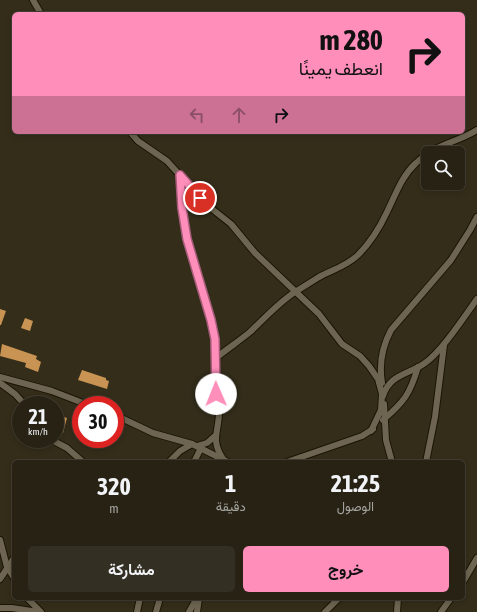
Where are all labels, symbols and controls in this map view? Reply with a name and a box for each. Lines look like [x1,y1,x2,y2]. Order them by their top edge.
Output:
text: 280 m [320,24,383,56]
icon: right [397,28,449,80]
text: انعطف يمينًا [299,58,383,79]
icon: left [186,104,208,126]
icon: ahead [228,104,250,126]
icon: right [270,104,292,126]
map controls [421,146,465,190]
button: search [421,146,465,190]
pin [183,181,217,215]
icon: arrive [189,187,211,209]
position arrow [195,373,237,415]
speed limit sign: 30 [72,396,124,448]
text: 21 [29,405,47,428]
text: km/h [28,426,48,437]
text: 1 [225,470,236,497]
text: 21:25 [331,470,380,497]
text: 320 [97,473,131,500]
text: دقيقة [216,499,246,514]
text: الوصول [337,499,374,514]
text: m [109,501,119,516]
button: مشاركة [28,546,235,592]
button: خروج [243,546,449,592]

